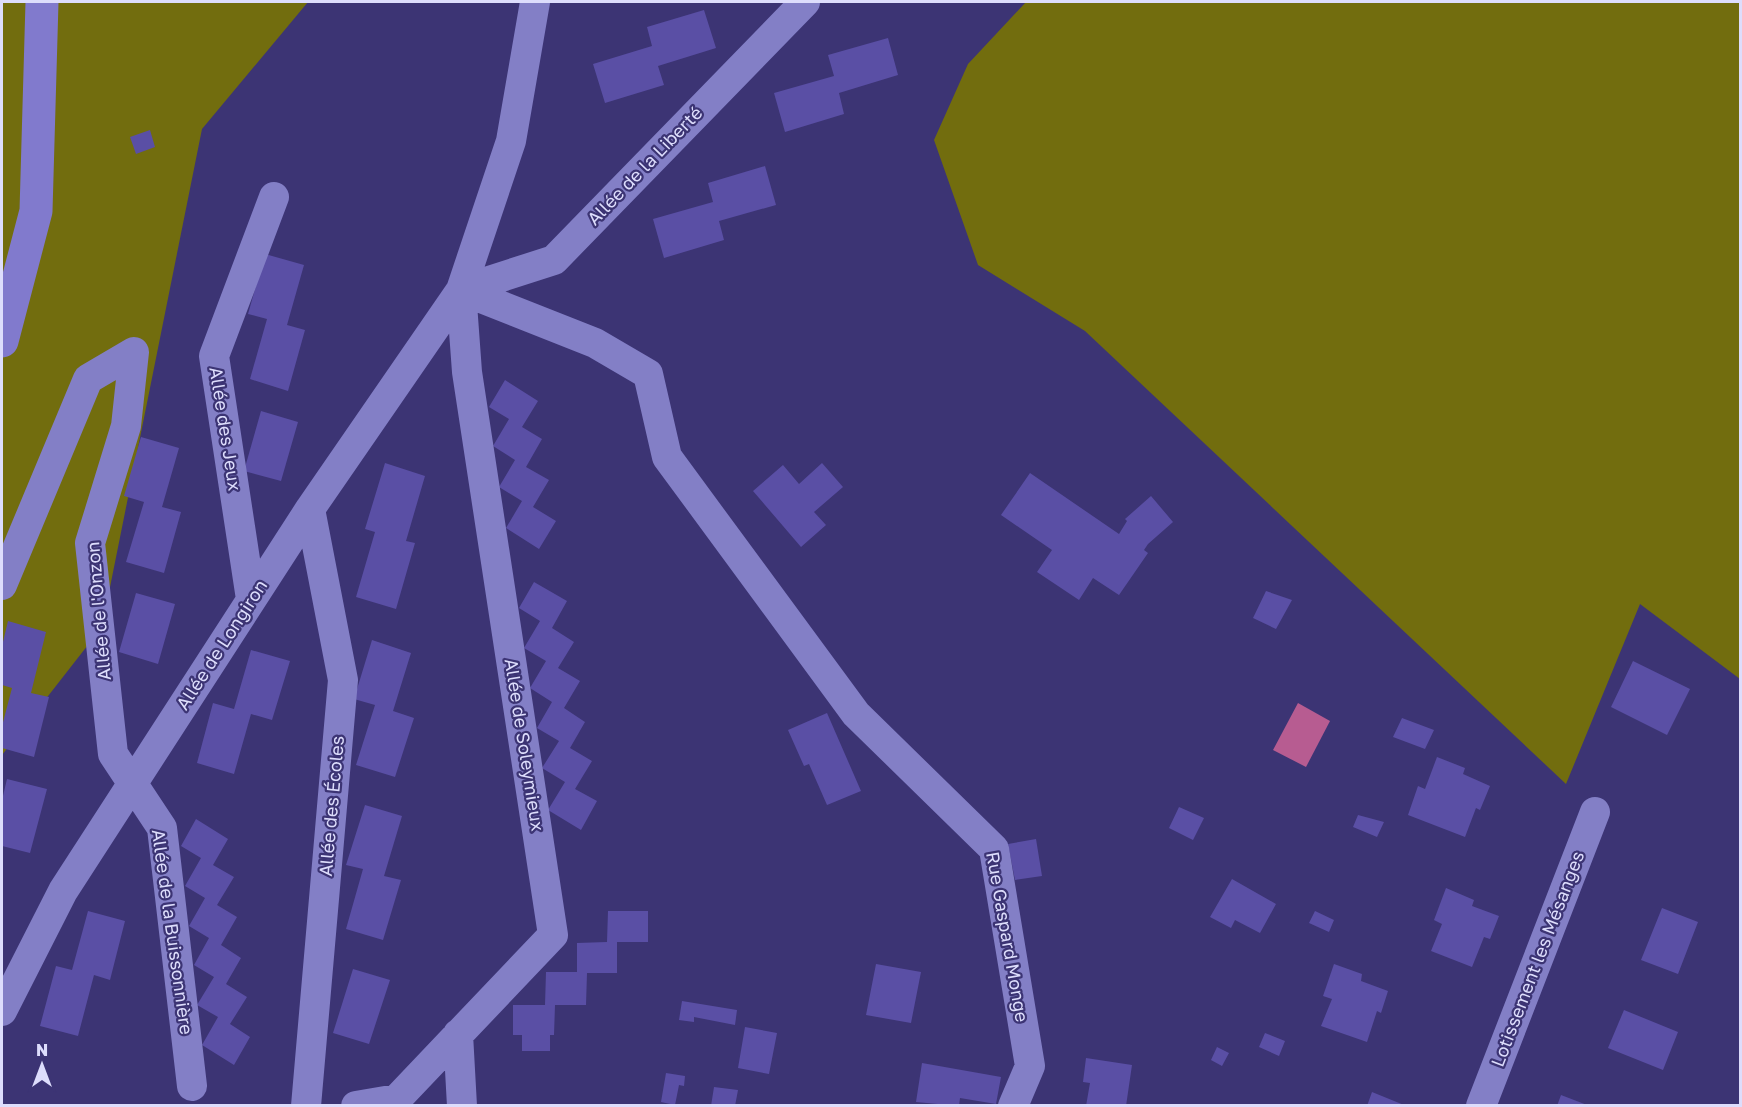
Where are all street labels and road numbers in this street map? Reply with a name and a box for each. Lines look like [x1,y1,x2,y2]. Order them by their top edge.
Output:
street label: Allée de la Liberté [582,101,707,229]
street label: Allée des Jeux [205,365,247,492]
street label: Allée de l'Onzon [81,541,115,681]
street label: Allée de Longiron [171,575,272,714]
street label: Allée de Soleymieux [500,657,550,833]
street label: Allée des Écoles [314,735,348,877]
street label: Allée de la Buissonnière [148,828,198,1036]
street label: Lotissement les Mésanges [1486,848,1588,1070]
street label: Rue Gaspard Monge [982,850,1034,1024]

